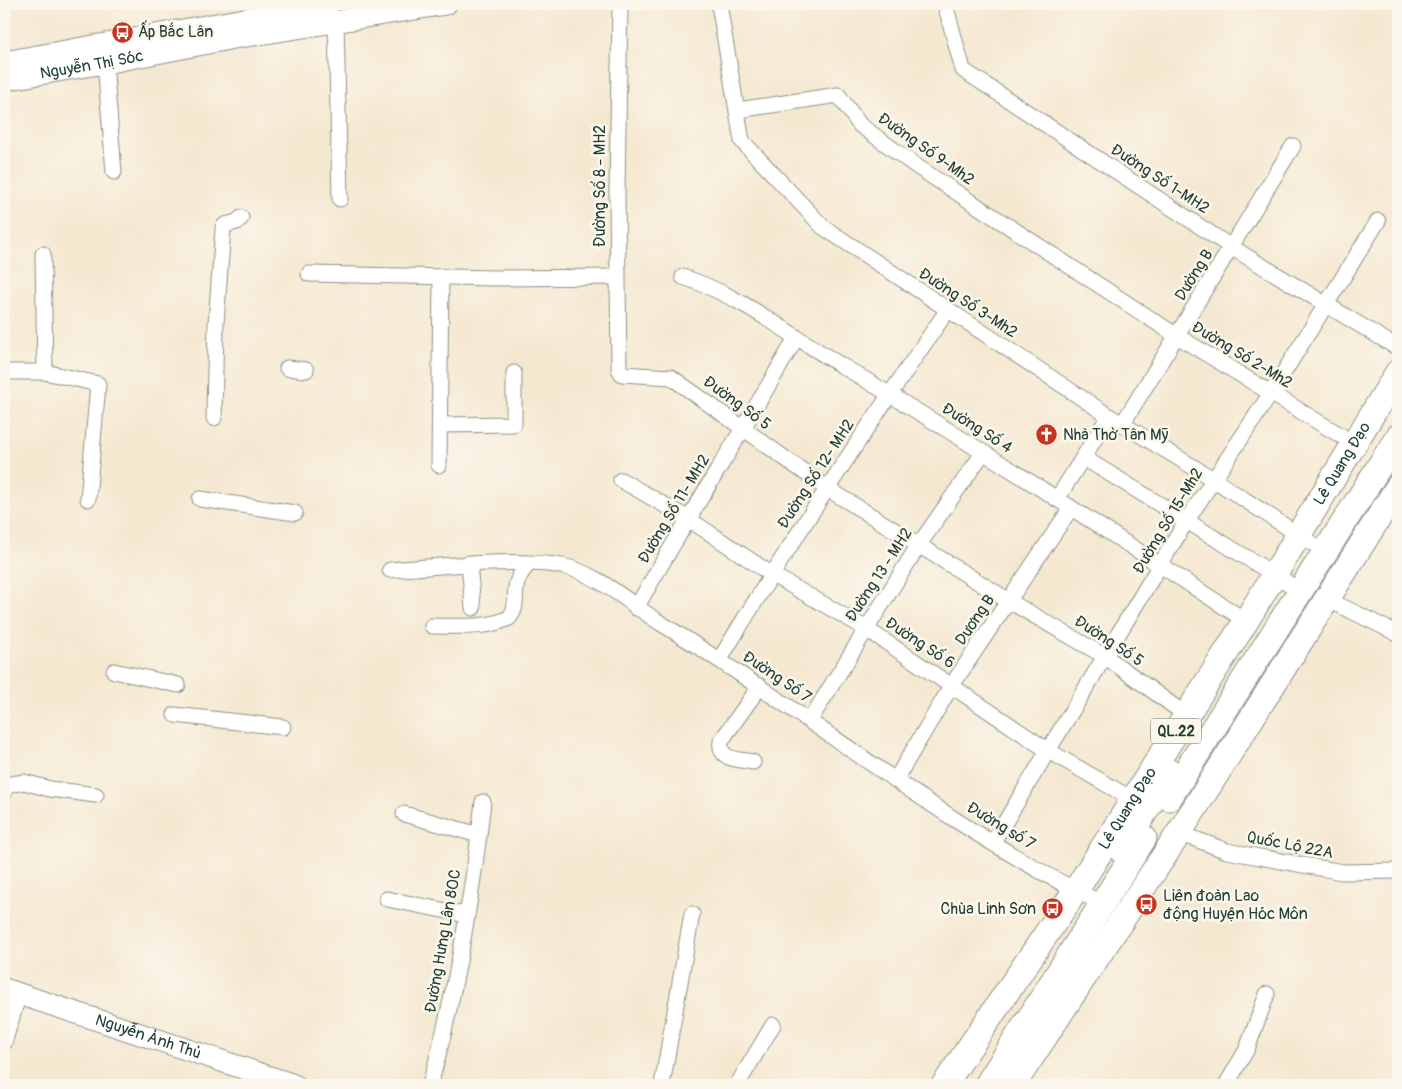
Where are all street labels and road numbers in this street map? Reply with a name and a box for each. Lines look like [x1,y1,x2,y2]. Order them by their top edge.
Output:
street label: Nguyễn Thị Sóc [38,46,145,84]
street label: Đường Số 9-Mh2 [874,108,978,190]
street label: Đường Số 8 - MH2 [590,125,610,247]
street label: Đường Số 1-MH2 [1107,140,1213,218]
street label: Dường B [1170,246,1218,304]
street label: Đường Số 3-Mh2 [915,264,1021,342]
street label: Đường Số 2-Mh2 [1188,317,1296,393]
street label: Đường Số 5 [699,372,775,434]
street label: Đường Số 4 [938,398,1016,458]
street label: Đường Số 12- MH2 [773,416,859,532]
street label: Lê Quang Đạo [1309,418,1375,509]
street label: Đường Số 11- MH2 [634,451,714,567]
street label: Đường Số 15-Mh2 [1129,464,1207,578]
street label: Đường 13 - MH2 [841,524,917,626]
street label: Dương B [951,591,999,649]
street label: Đường Số 5 [1070,611,1148,671]
street label: Đường Số 6 [881,613,959,673]
street label: Đường Số 7 [739,647,816,708]
road number: QL.22 [1151,718,1201,744]
street label: Lê Quang Đạo [1094,763,1161,853]
street label: Đường số 7 [963,798,1039,855]
street label: Quốc Lộ 22A [1245,827,1335,863]
street label: Đường Hưng Lân 80C [421,867,466,1014]
street label: Nguyễn Ảnh Thủ [93,1010,204,1064]

